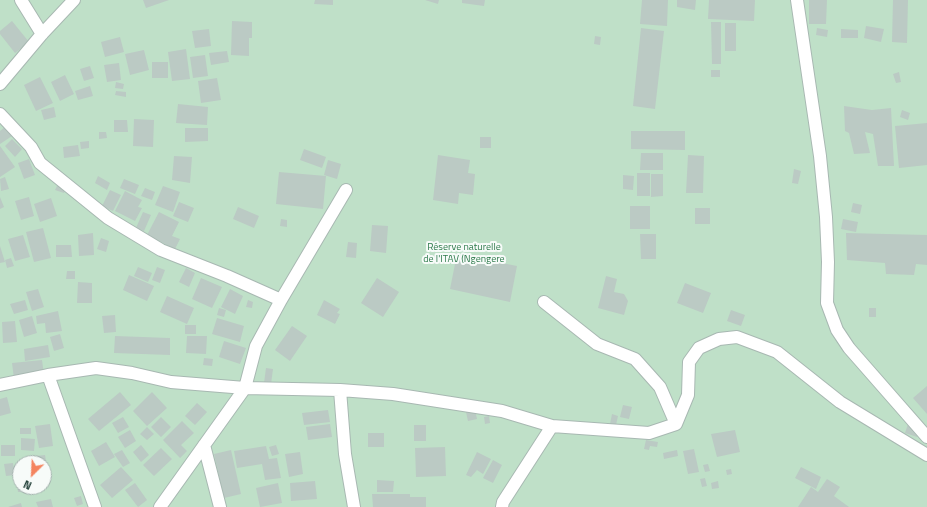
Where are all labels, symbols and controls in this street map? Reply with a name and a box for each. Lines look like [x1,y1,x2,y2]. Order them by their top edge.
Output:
park label: Réserve naturelle de l'ITAV (Ngengere [423,242,505,266]
north arrow [12,455,52,495]
text: N [21,476,34,494]

